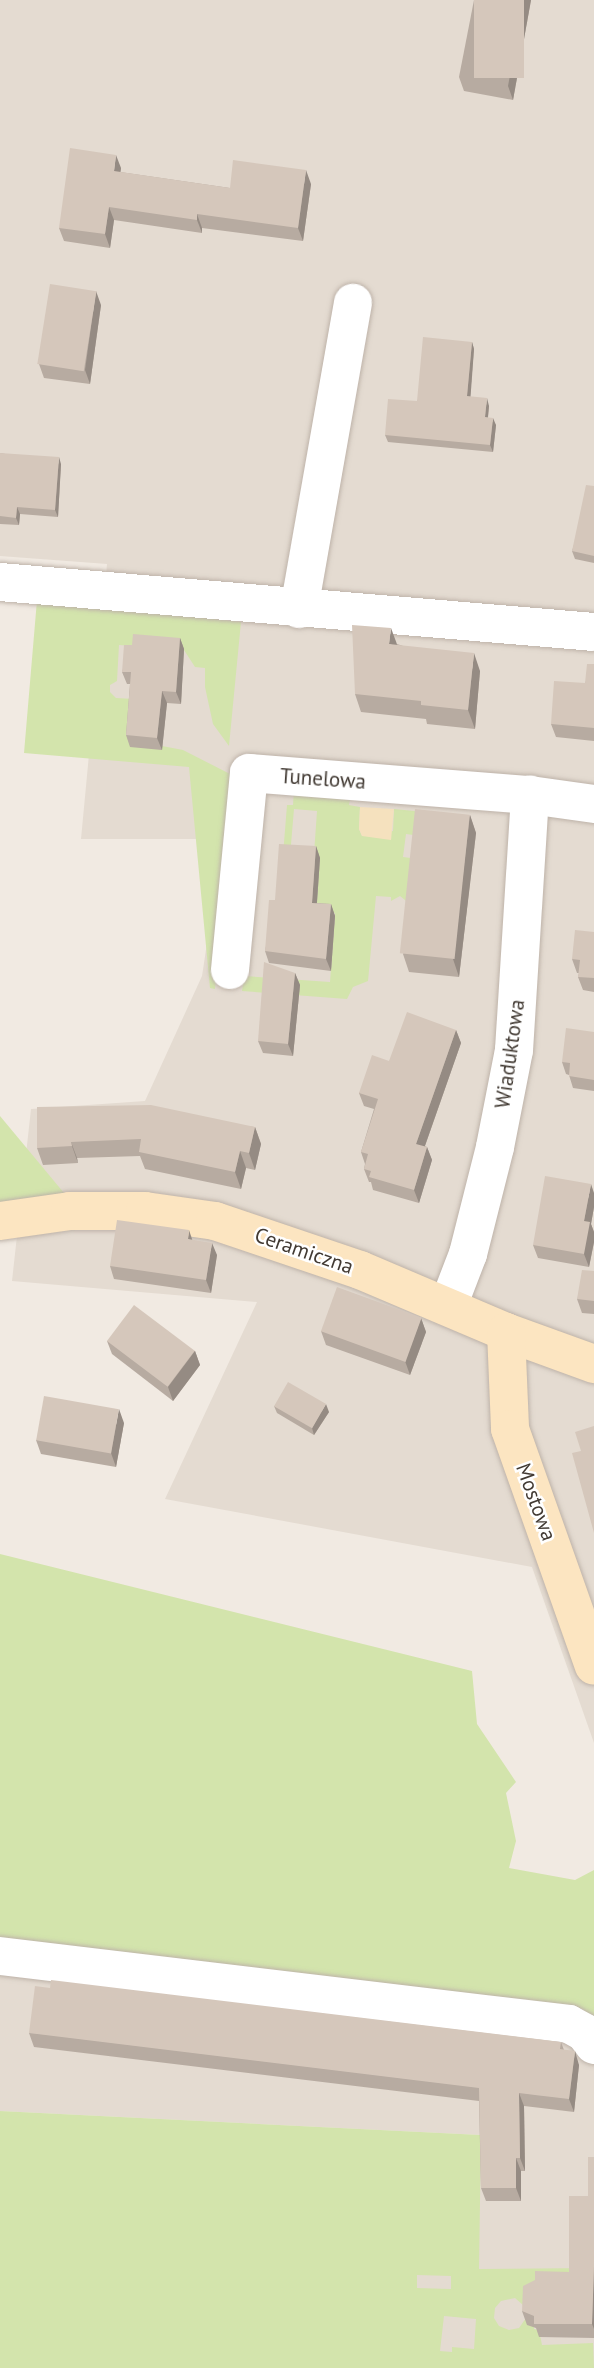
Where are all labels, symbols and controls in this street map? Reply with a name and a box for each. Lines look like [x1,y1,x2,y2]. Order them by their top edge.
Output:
street label: Tunelowa [279,763,367,795]
street label: Wiaduktowa [490,998,530,1110]
street label: Ceramiczna [251,1222,357,1280]
street label: Mostowa [510,1460,562,1544]

